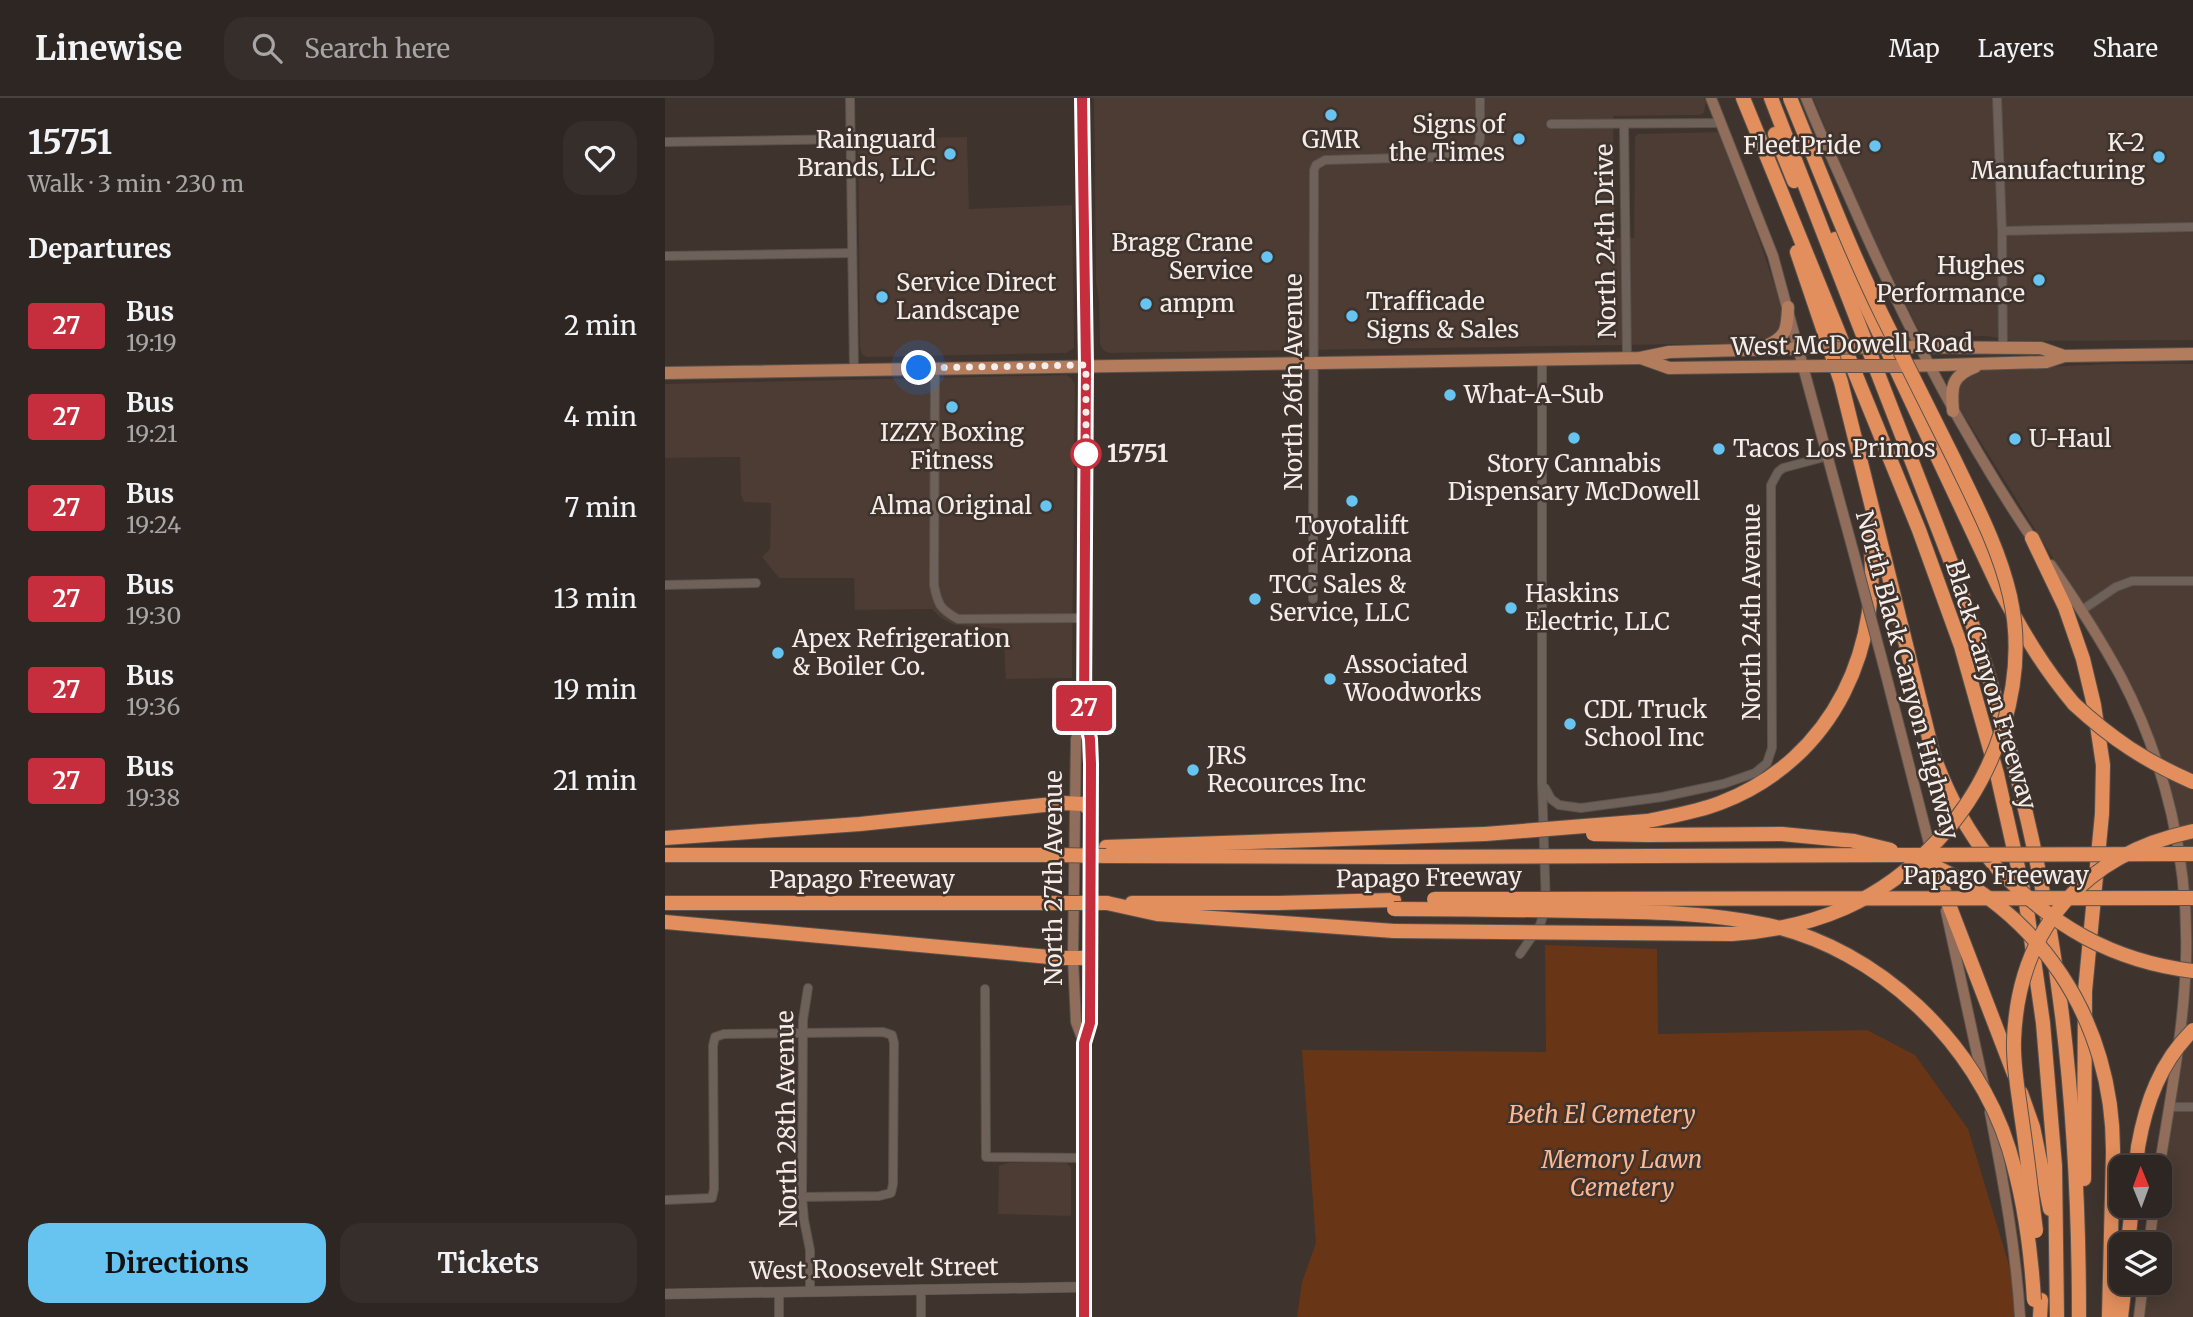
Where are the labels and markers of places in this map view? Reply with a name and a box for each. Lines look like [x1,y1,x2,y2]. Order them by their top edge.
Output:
marker: GMR [1323,107,1339,123]
place label: Signs of the Times [1389,109,1506,168]
place label: Rainguard Brands, LLC [797,124,936,183]
place label: GMR [1302,124,1360,155]
place label: K-2 Manufacturing [1971,127,2145,186]
place label: FleetPride [1743,130,1861,161]
marker: Signs of the Times [1511,131,1527,147]
marker: FleetPride [1867,138,1883,154]
marker: Rainguard Brands, LLC [942,146,958,162]
marker: K-2 Manufacturing [2151,149,2167,165]
place label: Bragg Crane Service [1112,227,1253,286]
marker: Bragg Crane Service [1259,249,1275,265]
place label: Hughes Performance [1876,250,2025,309]
place label: Service Direct Landscape [896,267,1057,326]
marker: Hughes Performance [2031,272,2047,288]
place label: Trafficade Signs & Sales [1366,286,1519,345]
place label: ampm [1160,288,1235,319]
marker: Service Direct Landscape [874,289,890,305]
marker: ampm [1138,296,1154,312]
marker: Trafficade Signs & Sales [1344,308,1360,324]
place label: What-A-Sub [1463,379,1604,410]
marker: What-A-Sub [1442,387,1458,403]
marker: IZZY Boxing Fitness [944,399,960,415]
place label: IZZY Boxing Fitness [880,417,1024,476]
place label: U-Haul [2029,423,2111,454]
marker: Story Cannabis Dispensary McDowell [1566,430,1582,446]
marker: U-Haul [2007,431,2023,447]
place label: Tacos Los Primos [1733,433,1936,464]
place label: 15751 [1107,438,1168,469]
marker: 15751 [1071,439,1101,469]
marker: Tacos Los Primos [1711,441,1727,457]
place label: Story Cannabis Dispensary McDowell [1448,448,1700,507]
place label: Alma Original [869,490,1032,521]
marker: Toyotalift of Arizona [1344,493,1360,509]
marker: Alma Original [1038,498,1054,514]
place label: Toyotalift of Arizona [1292,510,1412,569]
place label: TCC Sales & Service, LLC [1269,569,1410,628]
place label: Haskins Electric, LLC [1525,578,1670,637]
marker: TCC Sales & Service, LLC [1247,591,1263,607]
marker: Haskins Electric, LLC [1503,600,1519,616]
place label: Apex Refrigeration & Boiler Co. [791,623,1010,682]
marker: Apex Refrigeration & Boiler Co. [770,645,786,661]
place label: Associated Woodworks [1343,649,1482,708]
marker: Associated Woodworks [1322,671,1338,687]
place label: CDL Truck School Inc [1584,694,1708,753]
marker: CDL Truck School Inc [1562,716,1578,732]
place label: JRS Recources Inc [1206,740,1366,799]
marker: JRS Recources Inc [1185,762,1201,778]

